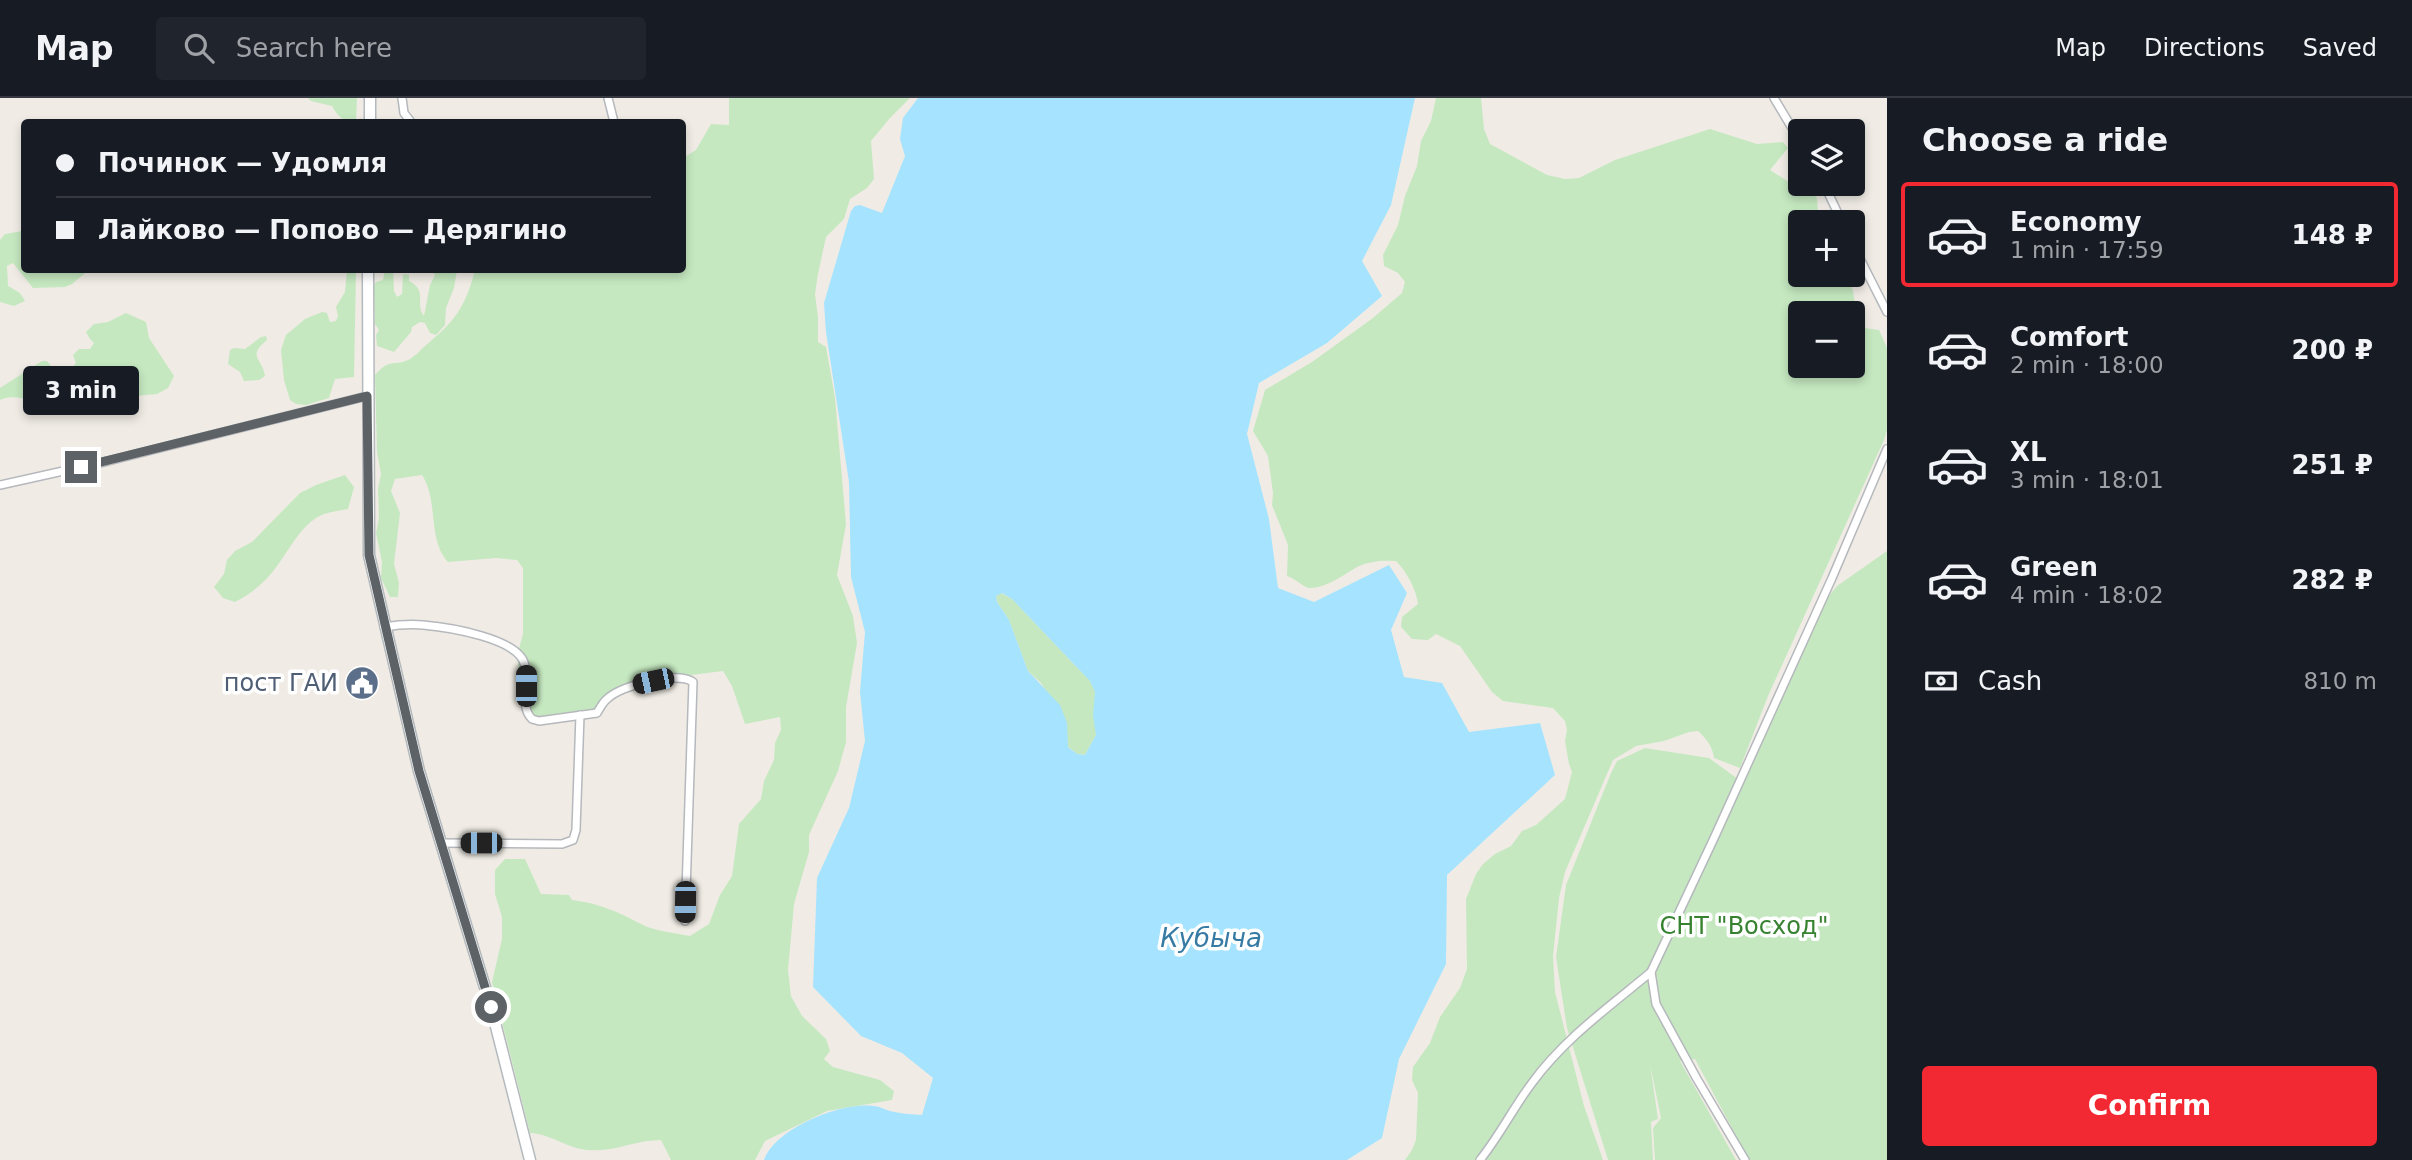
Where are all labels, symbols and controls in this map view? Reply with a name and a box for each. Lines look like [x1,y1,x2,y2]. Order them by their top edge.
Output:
search box [156,17,646,80]
text: Map [35,29,114,68]
icon: search [180,29,218,67]
text: Search here [236,33,392,63]
text: Map [2055,34,2106,62]
text: Directions [2144,34,2265,62]
text: Saved [2303,34,2377,62]
map controls [1788,119,1865,378]
button: layers [1788,119,1865,196]
text: Choose a ride [1922,121,2168,159]
text: Починок — Удомля [98,148,387,178]
icon: car [1926,203,1989,266]
text: Economy [2010,207,2141,237]
button: + [1788,210,1865,287]
text: Лайково — Попово — Дерягино [98,215,567,245]
text: 148 ₽ [2292,220,2373,250]
text: 1 min · 17:59 [2010,237,2164,263]
button: − [1788,301,1865,378]
icon: car [1926,318,1989,381]
text: Comfort [2010,322,2128,352]
text: 200 ₽ [2292,335,2373,365]
text: 2 min · 18:00 [2010,352,2164,378]
callout: 3 min [23,366,139,414]
text: 3 min [45,377,117,403]
icon: car [1926,433,1989,496]
text: XL [2010,437,2047,467]
text: 251 ₽ [2292,450,2373,480]
route end [65,451,97,483]
text: 3 min · 18:01 [2010,467,2164,493]
icon: car [1926,548,1989,611]
text: Green [2010,552,2098,582]
text: 282 ₽ [2292,565,2373,595]
text: 4 min · 18:02 [2010,582,2164,608]
icon: cash [1922,662,1960,700]
public building icon: пост ГАИ [343,664,381,702]
car [516,665,537,707]
car [631,666,676,696]
text: Cash [1978,666,2042,696]
text: 810 m [2303,668,2377,694]
place label: пост ГАИ [224,669,338,697]
car [461,833,503,854]
car [675,881,696,923]
park label: СНТ "Восход" [1660,912,1829,940]
water label: Кубыча [1160,923,1262,953]
route start [475,991,507,1023]
button: Confirm [1922,1066,2377,1146]

